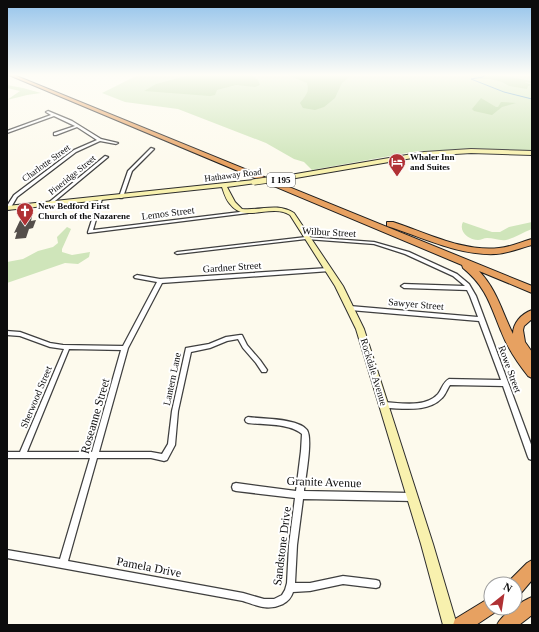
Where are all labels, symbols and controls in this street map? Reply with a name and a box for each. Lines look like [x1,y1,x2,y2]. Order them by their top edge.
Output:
street label: Charlotte Street [20,142,72,184]
hotel icon: Whaler Inn and Suites [387,152,407,177]
place label: Whaler Inn and Suites [410,152,455,172]
street label: Pineridge Street [46,153,98,197]
street label: Hathaway Road [204,166,263,183]
road number: I 195 [267,173,295,187]
church icon: New Bedford First Church of the Nazarene [15,201,35,226]
place label: New Bedford First Church of the Nazarene [38,201,130,221]
street label: Lemos Street [141,204,195,222]
street label: Wilbur Street [302,225,356,239]
street label: Gardner Street [202,259,262,275]
street label: Sawyer Street [388,296,444,312]
street label: Rockdale Avenue [358,337,390,408]
street label: Rowe Street [496,344,524,394]
street label: Lantern Lane [161,351,183,406]
street label: Sherwood Street [18,364,54,430]
street label: Roseanne Street [78,376,113,455]
street label: Granite Avenue [286,474,362,490]
street label: Sandstone Drive [270,506,294,586]
street label: Pamela Drive [115,554,183,580]
north arrow [483,576,523,616]
text: N [502,580,514,595]

